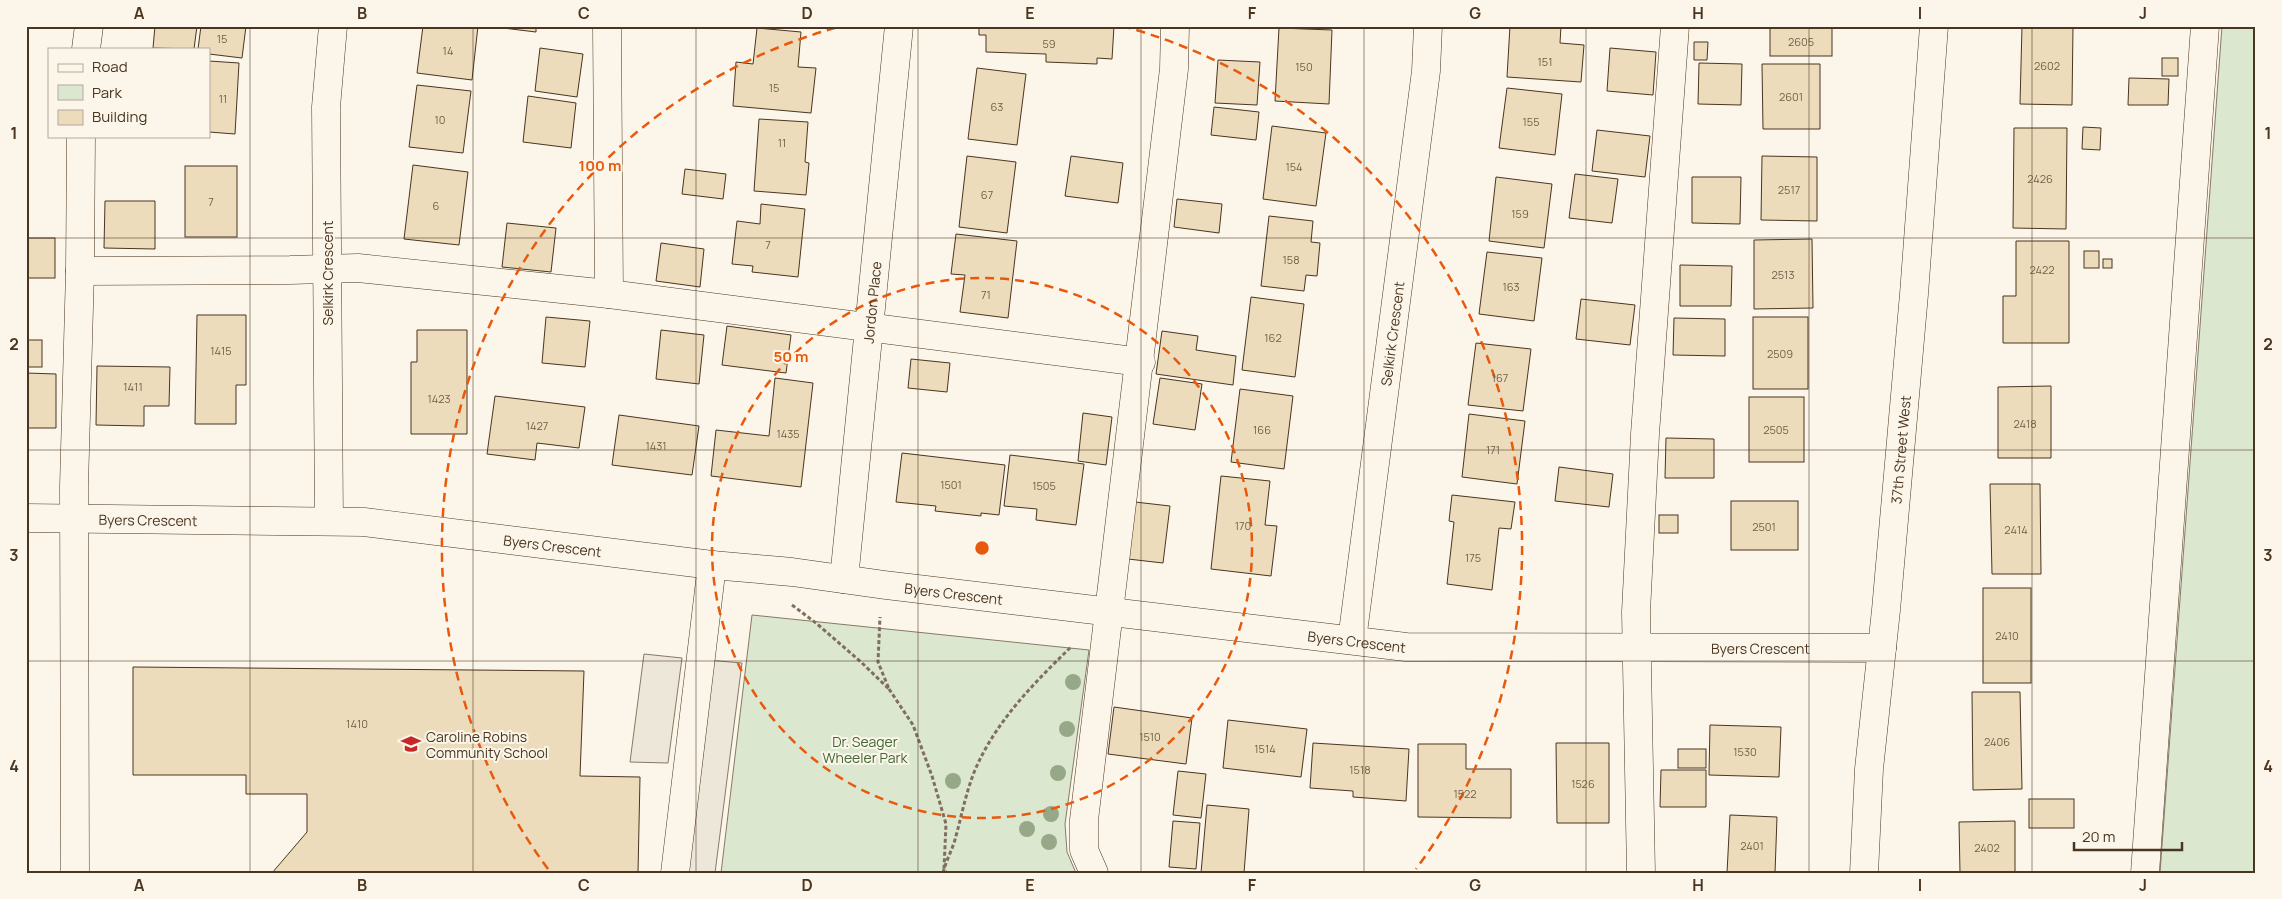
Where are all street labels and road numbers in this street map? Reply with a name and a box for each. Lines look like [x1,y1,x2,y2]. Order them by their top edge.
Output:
street label: Selkirk Crescent [318,220,337,325]
street label: Jordon Place [858,260,885,344]
street label: Selkirk Crescent [1376,280,1408,387]
street label: 37th Street West [1886,394,1915,505]
street label: Byers Crescent [98,509,198,530]
street label: Byers Crescent [502,530,603,561]
street label: Byers Crescent [903,578,1004,608]
street label: Byers Crescent [1307,626,1407,656]
street label: Byers Crescent [1711,638,1810,657]

